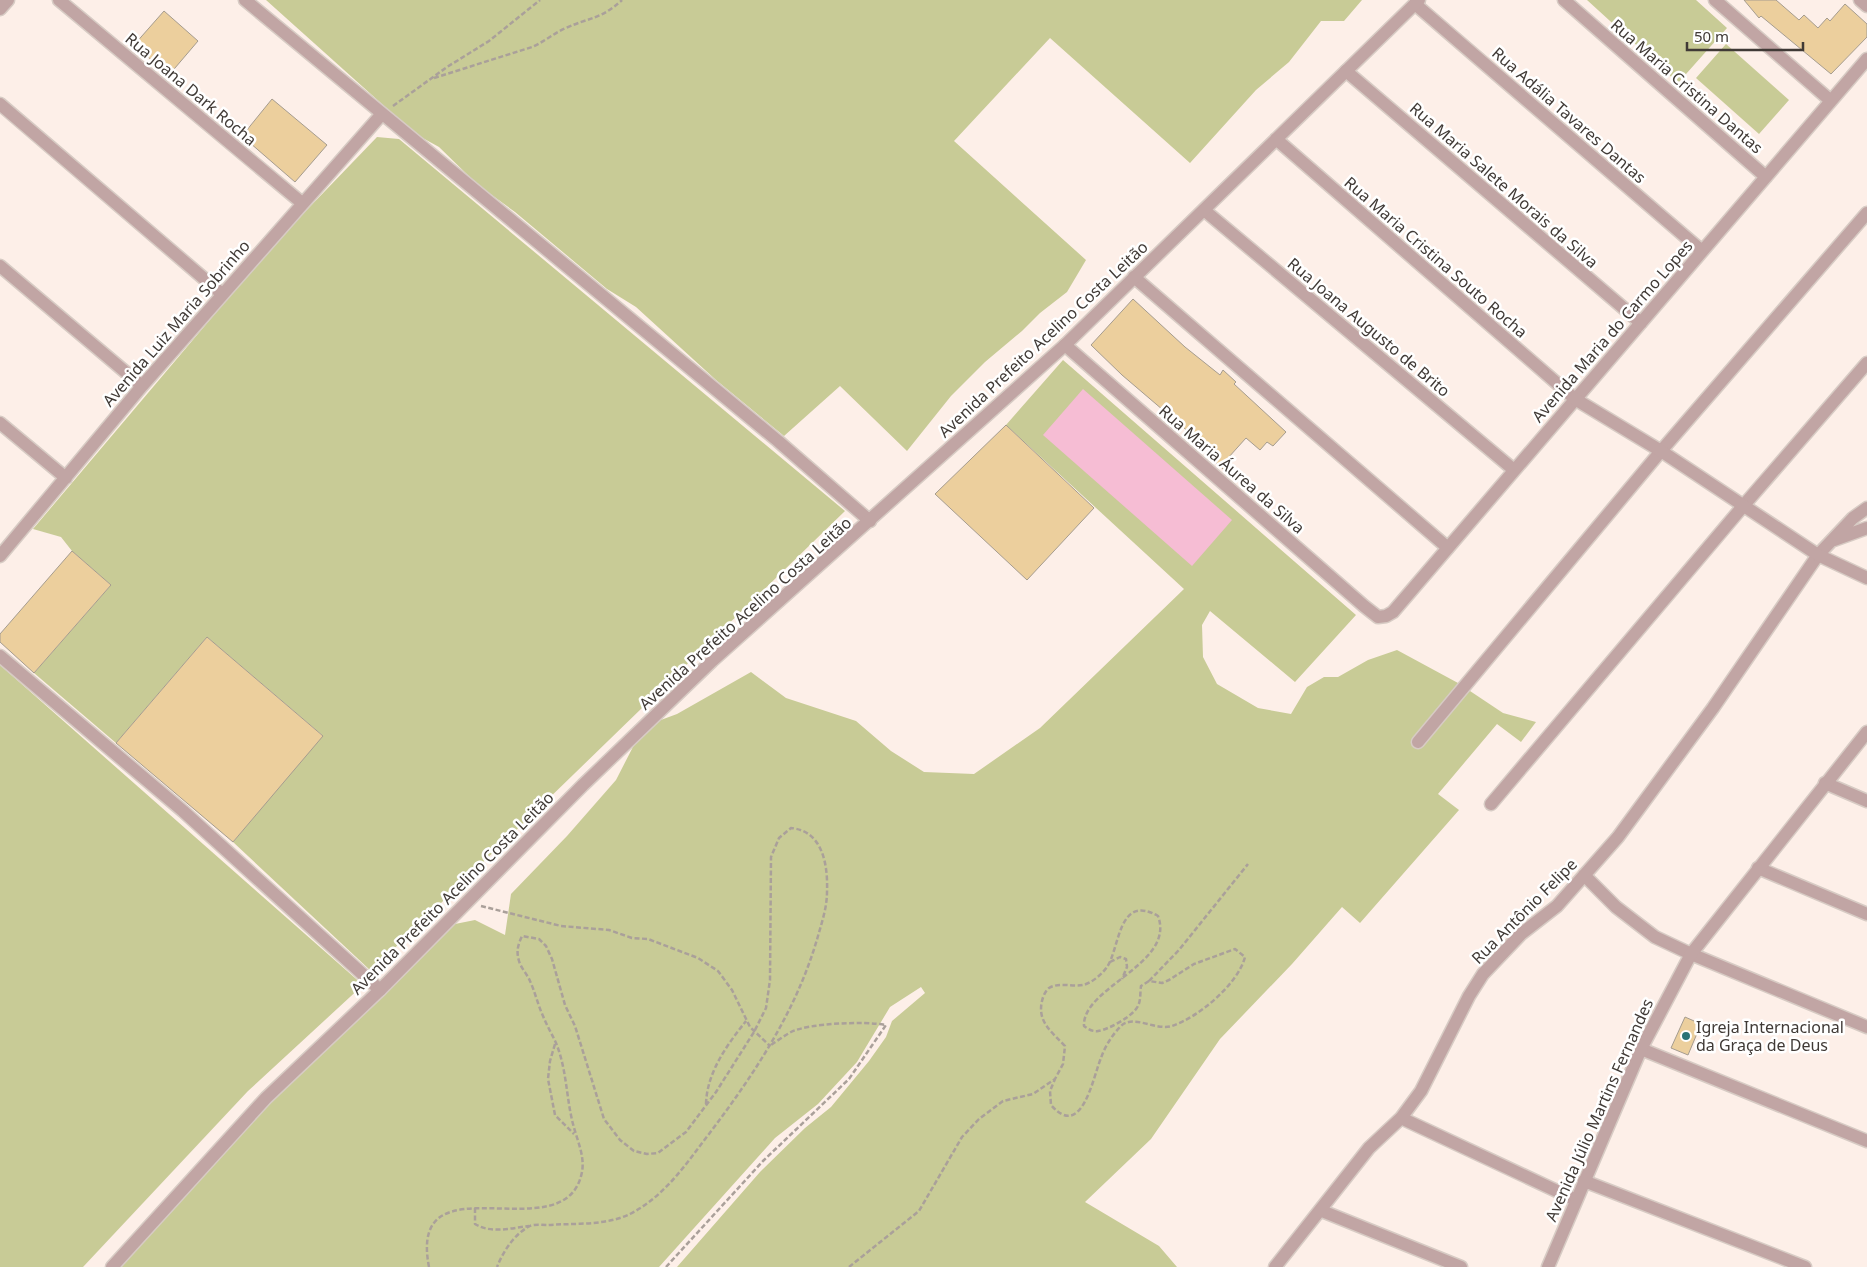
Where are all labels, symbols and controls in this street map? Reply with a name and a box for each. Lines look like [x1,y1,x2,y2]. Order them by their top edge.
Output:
street label: Rua Maria Cristina Dantas [1606,14,1768,158]
scale bar [1687,20,1803,52]
text: 50 m [1694,26,1729,46]
street label: Rua Joana Dark Rocha [121,27,261,151]
street label: Rua Adália Tavares Dantas [1487,42,1651,188]
street label: Rua Maria Salete Morais da Silva [1405,97,1603,273]
street label: Rua Maria Cristina Souto Rocha [1340,171,1532,343]
street label: Avenida Luiz Maria Sobrinho [97,235,255,411]
street label: Avenida Maria do Carmo Lopes [1527,235,1697,427]
street label: Avenida Prefeito Acelino Costa Leitão [934,236,1152,442]
street label: Rua Joana Augusto de Brito [1283,252,1455,402]
street label: Rua Maria Áurea da Silva [1155,400,1309,538]
street label: Avenida Prefeito Acelino Costa Leitão [634,512,856,714]
street label: Avenida Prefeito Acelino Costa Leitão [346,787,558,999]
street label: Rua Antônio Felipe [1466,853,1582,969]
street label: Avenida Júlio Martins Fernandes [1540,995,1658,1225]
place label: Igreja Internacional da Graça de Deus [1696,1016,1844,1056]
marker: Igreja Internacional da Graça de Deus [1680,1030,1692,1042]

